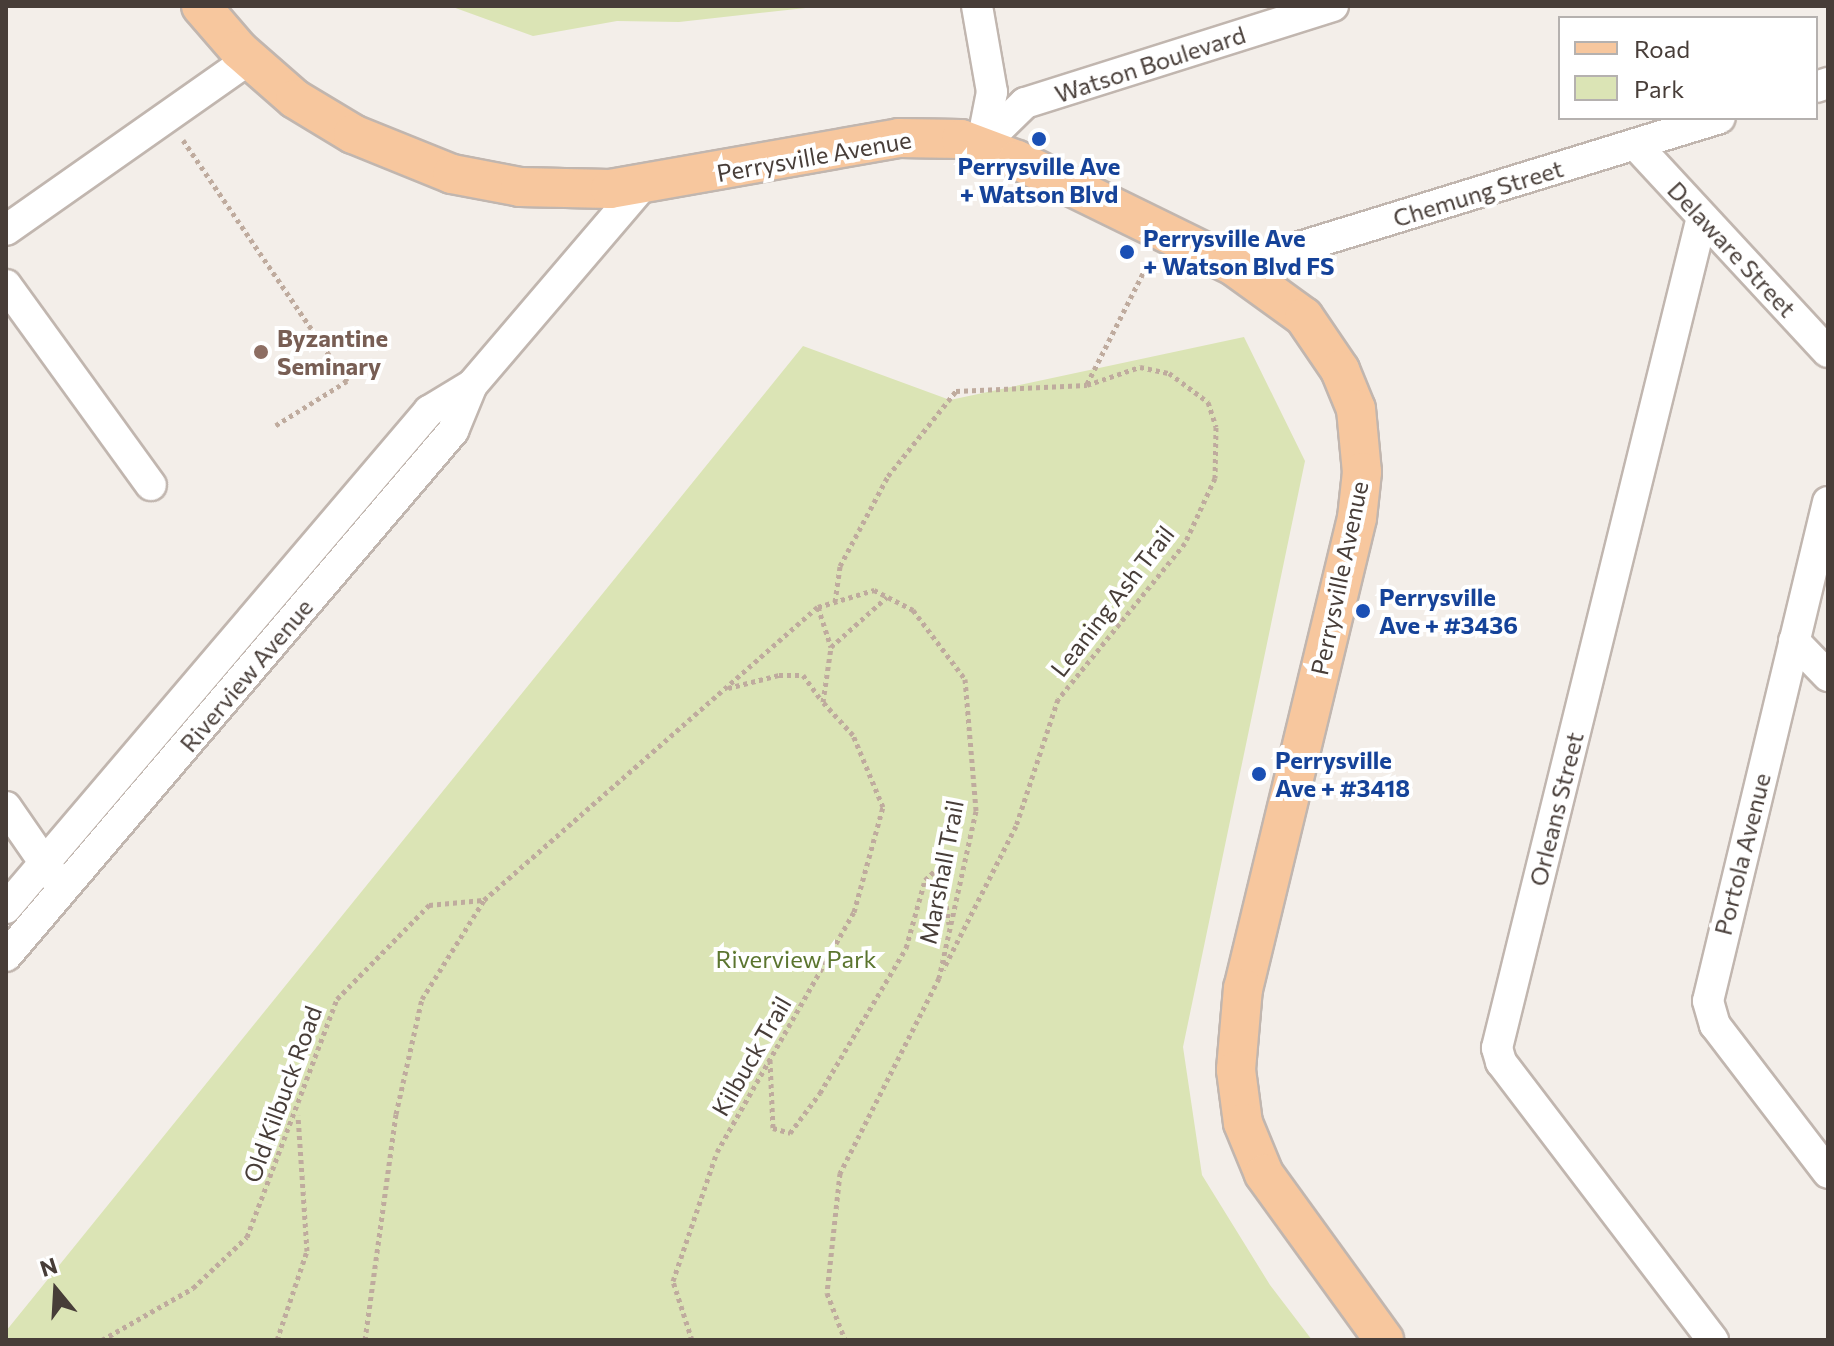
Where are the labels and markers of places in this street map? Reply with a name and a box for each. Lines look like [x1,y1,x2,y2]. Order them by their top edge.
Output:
marker: Perrysville Ave + Watson Blvd [1030,130,1048,148]
place label: Perrysville Ave + Watson Blvd [958,152,1120,208]
place label: Perrysville Ave + Watson Blvd FS [1143,224,1334,280]
marker: Perrysville Ave + Watson Blvd FS [1118,243,1136,261]
place label: Byzantine Seminary [277,324,388,380]
marker: Byzantine Seminary [252,343,270,361]
place label: Perrysville Ave + #3436 [1379,583,1518,639]
marker: Perrysville Ave + #3436 [1354,602,1372,620]
place label: Perrysville Ave + #3418 [1275,746,1410,802]
marker: Perrysville Ave + #3418 [1250,765,1268,783]

